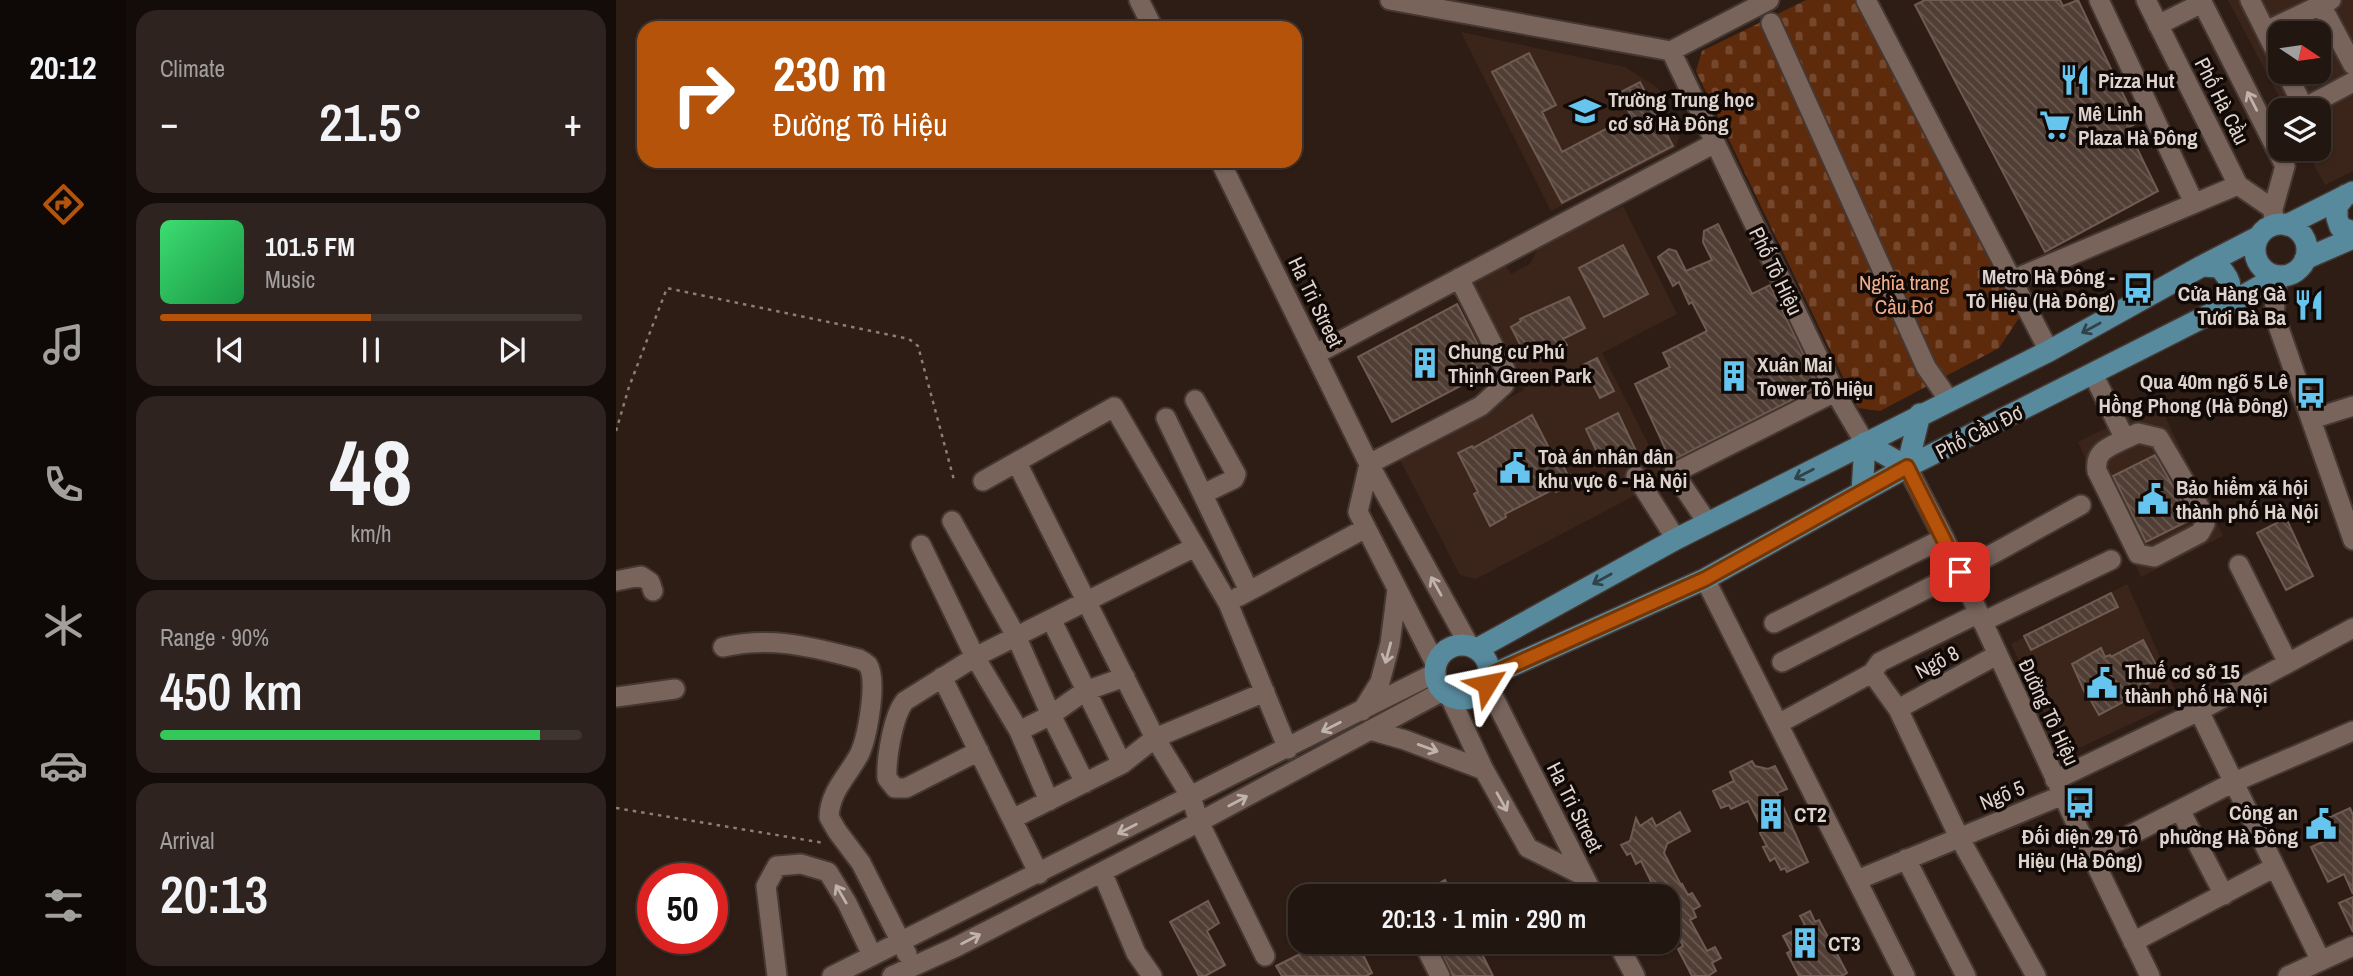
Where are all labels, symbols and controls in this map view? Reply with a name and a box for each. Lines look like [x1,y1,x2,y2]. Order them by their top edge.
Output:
north arrow [2268,21,2331,84]
map controls [2268,21,2331,161]
text: 230 m [773,40,887,106]
text: 20:12 [29,46,97,89]
icon: right [658,49,749,140]
text: Climate [160,53,225,84]
street label: Phố Hà Cầu [2188,53,2256,149]
restaurant icon: Pizza Hut [2058,63,2092,97]
place label: Pizza Hut [2098,66,2175,95]
place label: Trường Trung học cơ sở Hà Đông [1608,85,1754,138]
text: 21.5° [319,87,423,157]
one-way arrow [2244,91,2258,112]
school or university icon: Trường Trung học cơ sở Hà Đông [1568,94,1602,128]
text: − [160,97,178,148]
text: + [564,97,582,148]
button: layers [2268,98,2331,161]
place label: Mê Linh Plaza Hà Đông [2078,99,2198,152]
text: Đường Tô Hiệu [773,103,948,146]
supermarket icon: Mê Linh Plaza Hà Đông [2038,108,2072,142]
icon: directions [39,180,88,229]
street label: Phố Tô Hiệu [1742,222,1810,320]
text: 101.5 FM [265,229,355,264]
street label: Ha Tri Street [1282,252,1351,352]
place label: Metro Hà Đông - Tô Hiệu (Hà Đông) [1966,262,2115,315]
text: Music [265,264,315,295]
park label: Nghĩa trang Cầu Đơ [1859,268,1949,321]
bus stop icon: Metro Hà Đông - Tô Hiệu (Hà Đông) [2121,271,2155,305]
place label: Cửa Hàng Gà Tươi Bà Ba [2178,279,2286,332]
restaurant icon: Cửa Hàng Gà Tươi Bà Ba [2292,288,2326,322]
icon: music [39,320,88,369]
one-way arrow [2081,322,2102,335]
icon: previous [211,331,249,369]
icon: pause [352,331,390,369]
icon: next [493,331,531,369]
place label: Chung cư Phú Thịnh Green Park [1448,337,1592,390]
building icon: Chung cư Phú Thịnh Green Park [1408,346,1442,380]
place label: Xuân Mai Tower Tô Hiệu [1757,350,1873,403]
building icon: Xuân Mai Tower Tô Hiệu [1717,359,1751,393]
place label: Qua 40m ngõ 5 Lê Hồng Phong (Hà Đông) [2099,367,2288,420]
bus stop icon: Qua 40m ngõ 5 Lê Hồng Phong (Hà Đông) [2294,376,2328,410]
street label: Phố Cầu Đơ [1931,398,2028,466]
text: 48 [330,411,413,533]
place label: Toà án nhân dân khu vực 6 - Hà Nội [1538,442,1687,495]
public building icon: Toà án nhân dân khu vực 6 - Hà Nội [1498,451,1532,485]
icon: phone [39,460,88,509]
one-way arrow [1794,467,1815,481]
place label: Bảo hiểm xã hội thành phố Hà Nội [2176,473,2319,526]
public building icon: Bảo hiểm xã hội thành phố Hà Nội [2136,482,2170,516]
text: km/h [351,518,391,549]
pin [1930,542,1990,602]
icon: arrive [1941,553,1979,591]
one-way arrow [1592,573,1613,586]
one-way arrow [1429,576,1443,596]
icon: climate [39,601,88,650]
text: Range · 90% [160,622,269,653]
street label: Ngõ 8 [1910,638,1964,686]
one-way arrow [1380,642,1393,664]
position arrow [1450,647,1524,721]
street label: Đường Tô Hiệu [2012,654,2086,770]
text: 450 km [160,656,303,726]
place label: Thuế cơ sở 15 thành phố Hà Nội [2125,657,2268,710]
public building icon: Thuế cơ sở 15 thành phố Hà Nội [2085,666,2119,700]
one-way arrow [1321,721,1342,735]
icon: car [39,741,88,790]
one-way arrow [1416,743,1438,755]
street label: Ha Tri Street [1540,757,1610,857]
street label: Ngõ 5 [1975,773,2029,817]
bus stop icon: Đối diện 29 Tô Hiệu (Hà Đông) [2063,786,2097,820]
one-way arrow [1495,791,1509,811]
one-way arrow [1227,794,1248,807]
building icon: CT2 [1754,797,1788,831]
place label: Công an phường Hà Đông [2159,798,2298,851]
place label: CT2 [1794,800,1827,829]
public building icon: Công an phường Hà Đông [2304,807,2338,841]
place label: Đối diện 29 Tô Hiệu (Hà Đông) [2018,822,2142,875]
one-way arrow [1117,823,1138,837]
text: Arrival [160,825,215,856]
text: 20:13 [160,859,268,929]
speed limit sign: 50 [637,863,728,954]
icon: filters [39,881,88,930]
one-way arrow [834,885,848,905]
text: 20:13 · 1 min · 290 m [1382,901,1586,936]
building icon: CT3 [1788,926,1822,960]
place label: CT3 [1828,929,1861,958]
one-way arrow [960,932,981,946]

